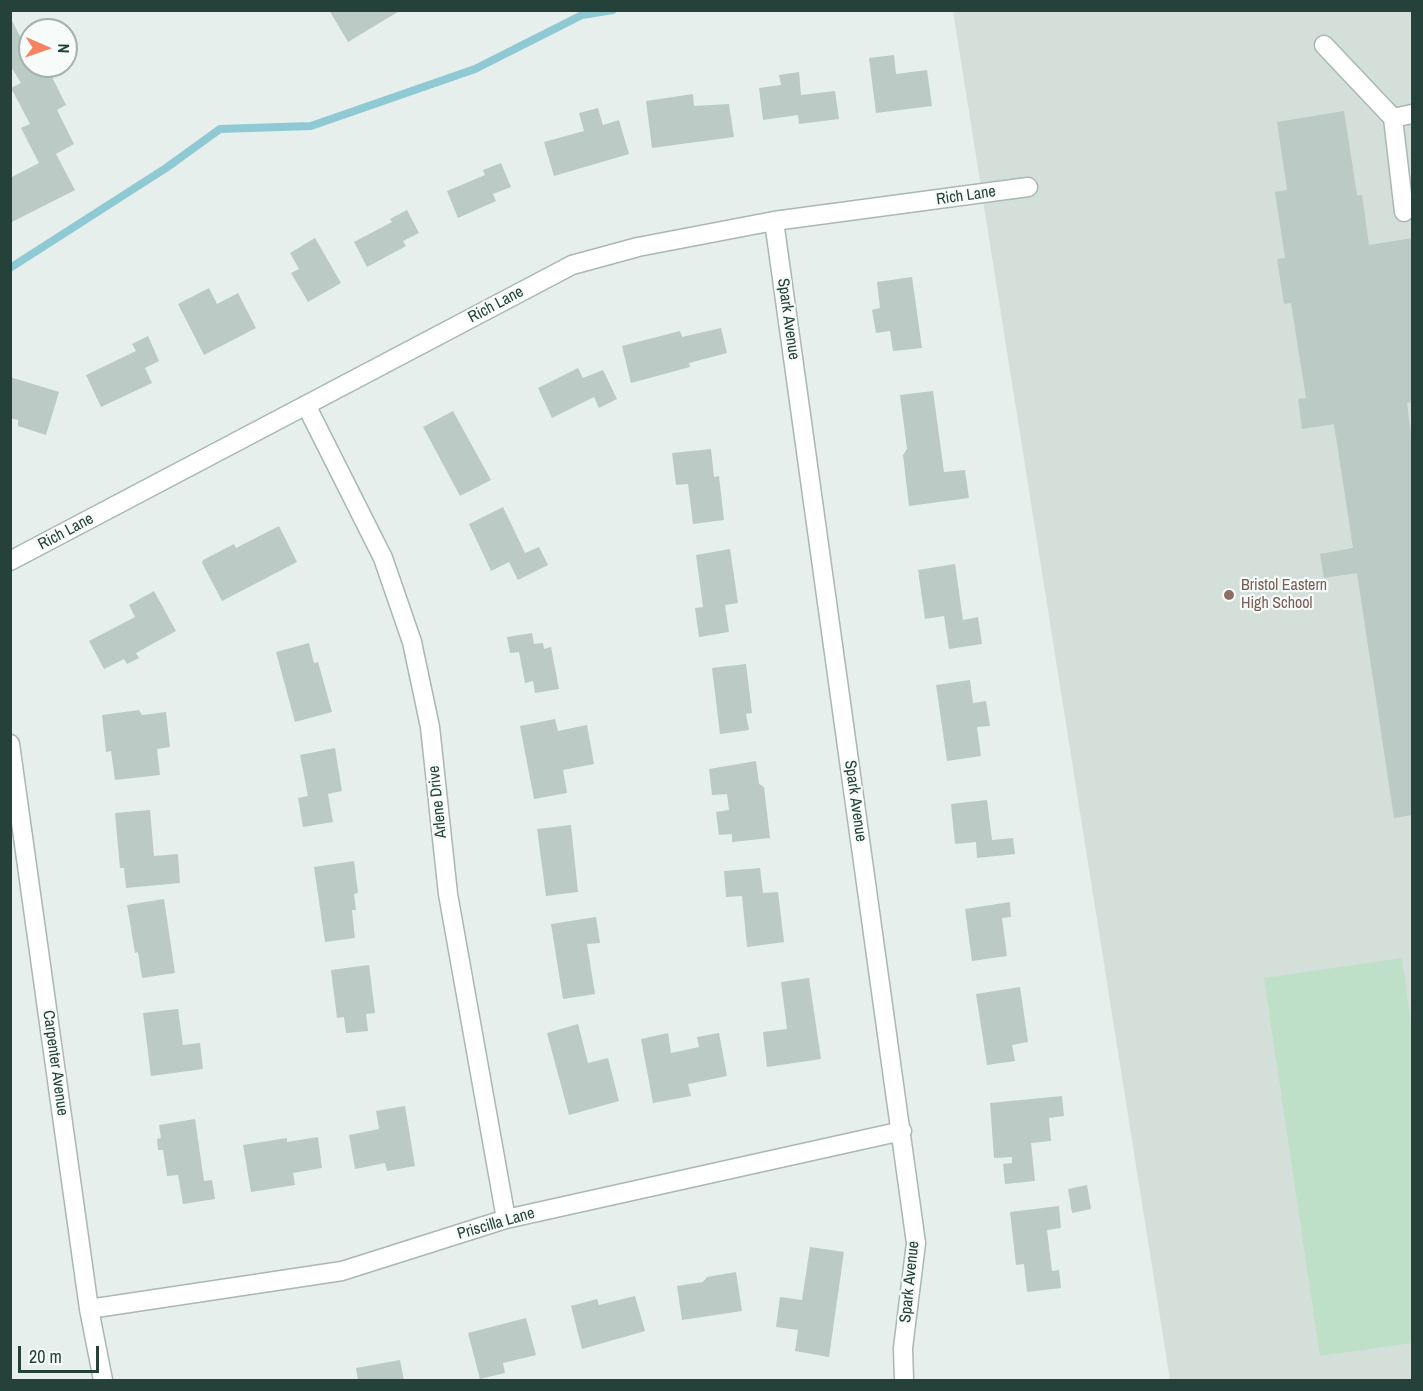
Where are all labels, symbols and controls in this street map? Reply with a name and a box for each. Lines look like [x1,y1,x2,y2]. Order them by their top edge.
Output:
north arrow [18,18,78,78]
text: N [53,43,75,54]
street label: Rich Lane [935,182,997,210]
street label: Spark Avenue [773,277,803,361]
street label: Rich Lane [465,282,527,328]
street label: Rich Lane [35,509,97,555]
place label: Bristol Eastern High School [1241,576,1327,614]
marker: Bristol Eastern High School [1222,588,1236,602]
street label: Spark Avenue [840,759,870,843]
street label: Arlene Drive [425,765,451,839]
street label: Carpenter Avenue [38,1009,72,1117]
street label: Priscilla Lane [455,1204,537,1244]
street label: Spark Avenue [896,1240,924,1324]
scale bar [21,1334,102,1372]
text: 20 m [29,1344,62,1369]

